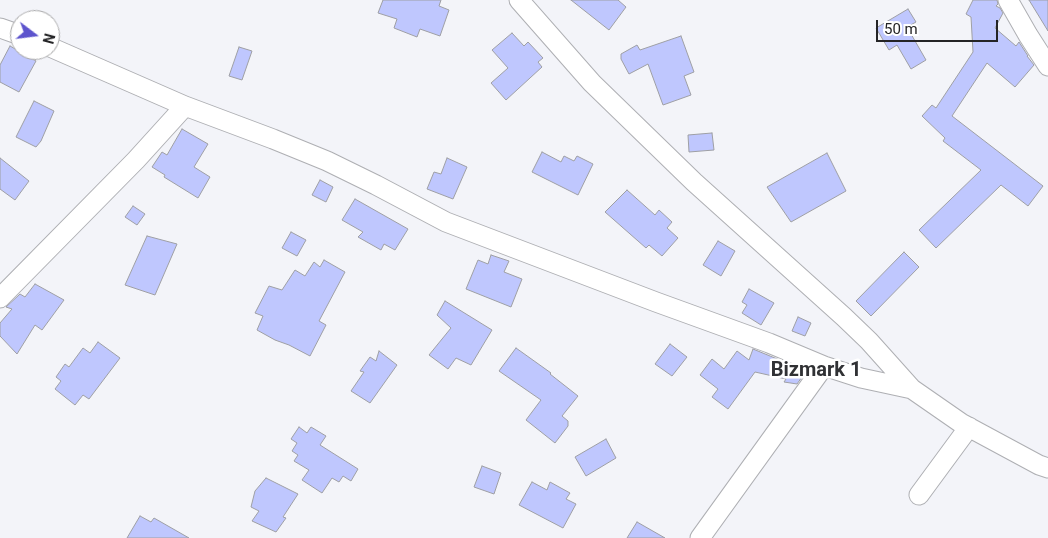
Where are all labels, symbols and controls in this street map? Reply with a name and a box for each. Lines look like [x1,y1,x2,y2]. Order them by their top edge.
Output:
north arrow [10,10,60,60]
scale bar [878,10,1000,42]
text: 50 m [884,20,918,38]
text: N [40,32,58,45]
district label: Bizmark 1 [771,359,861,383]

